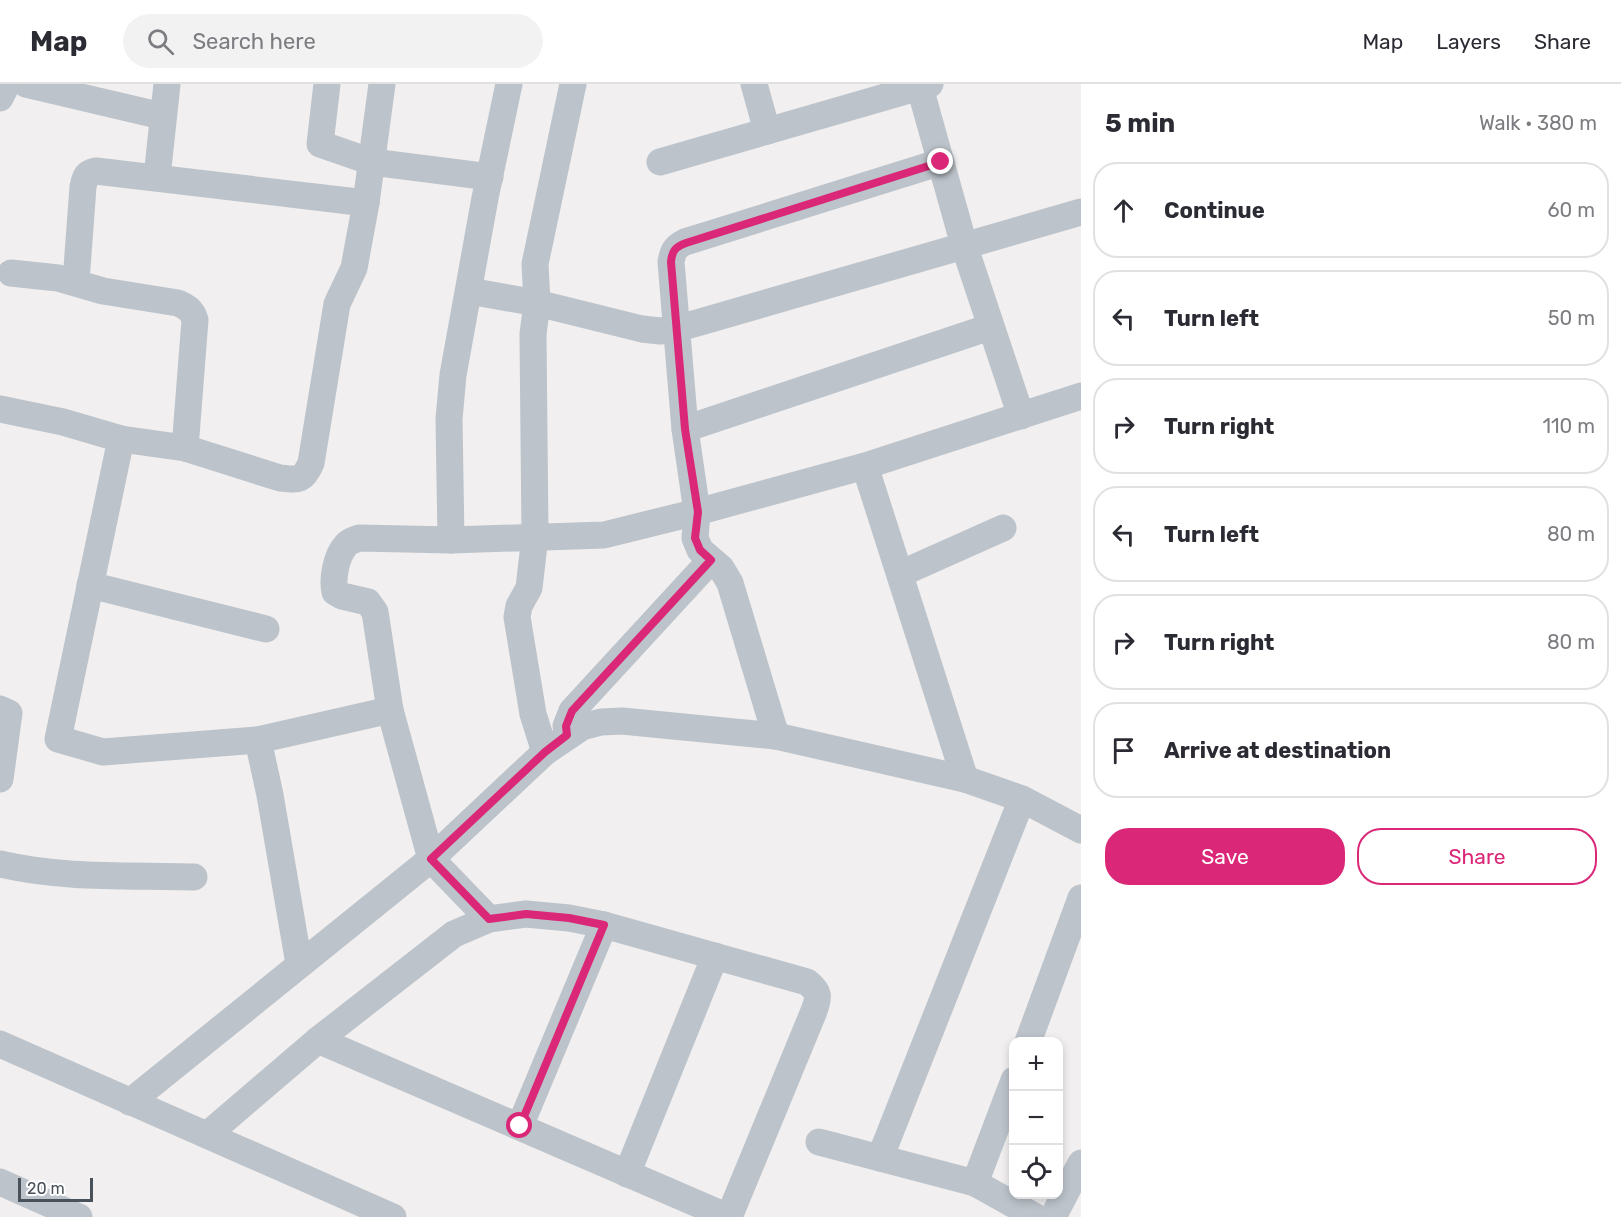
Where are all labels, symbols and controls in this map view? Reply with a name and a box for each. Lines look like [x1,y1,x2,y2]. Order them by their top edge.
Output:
search box [123,14,543,68]
text: Map [30,25,87,58]
icon: search [144,25,177,58]
text: Search here [192,28,316,55]
text: Map [1362,29,1403,54]
text: Layers [1436,29,1501,54]
text: Share [1534,29,1591,54]
text: 5 min [1105,108,1175,139]
text: Walk · 380 m [1479,111,1597,135]
route end [927,148,953,174]
icon: ahead [1107,194,1140,227]
text: Continue [1164,197,1265,224]
text: 60 m [1548,198,1595,222]
icon: left [1107,302,1140,335]
text: Turn left [1164,305,1259,332]
text: 50 m [1548,306,1595,330]
icon: right [1107,410,1140,443]
text: Turn right [1164,413,1274,440]
text: 110 m [1543,414,1595,438]
icon: left [1107,518,1140,551]
text: Turn left [1164,521,1259,548]
text: 80 m [1547,522,1595,546]
icon: right [1107,626,1140,659]
text: Turn right [1164,629,1274,656]
text: 80 m [1547,630,1595,654]
icon: arrive [1107,734,1140,767]
text: Arrive at destination [1164,737,1391,764]
button: Save [1105,828,1345,885]
button: Share [1357,828,1597,885]
map controls [1009,1037,1063,1199]
button: + [1009,1037,1063,1091]
button: − [1009,1091,1063,1145]
route start [506,1112,532,1138]
button: locate [1009,1145,1063,1199]
scale bar [18,1175,93,1202]
text: 20 m [27,1179,65,1198]

